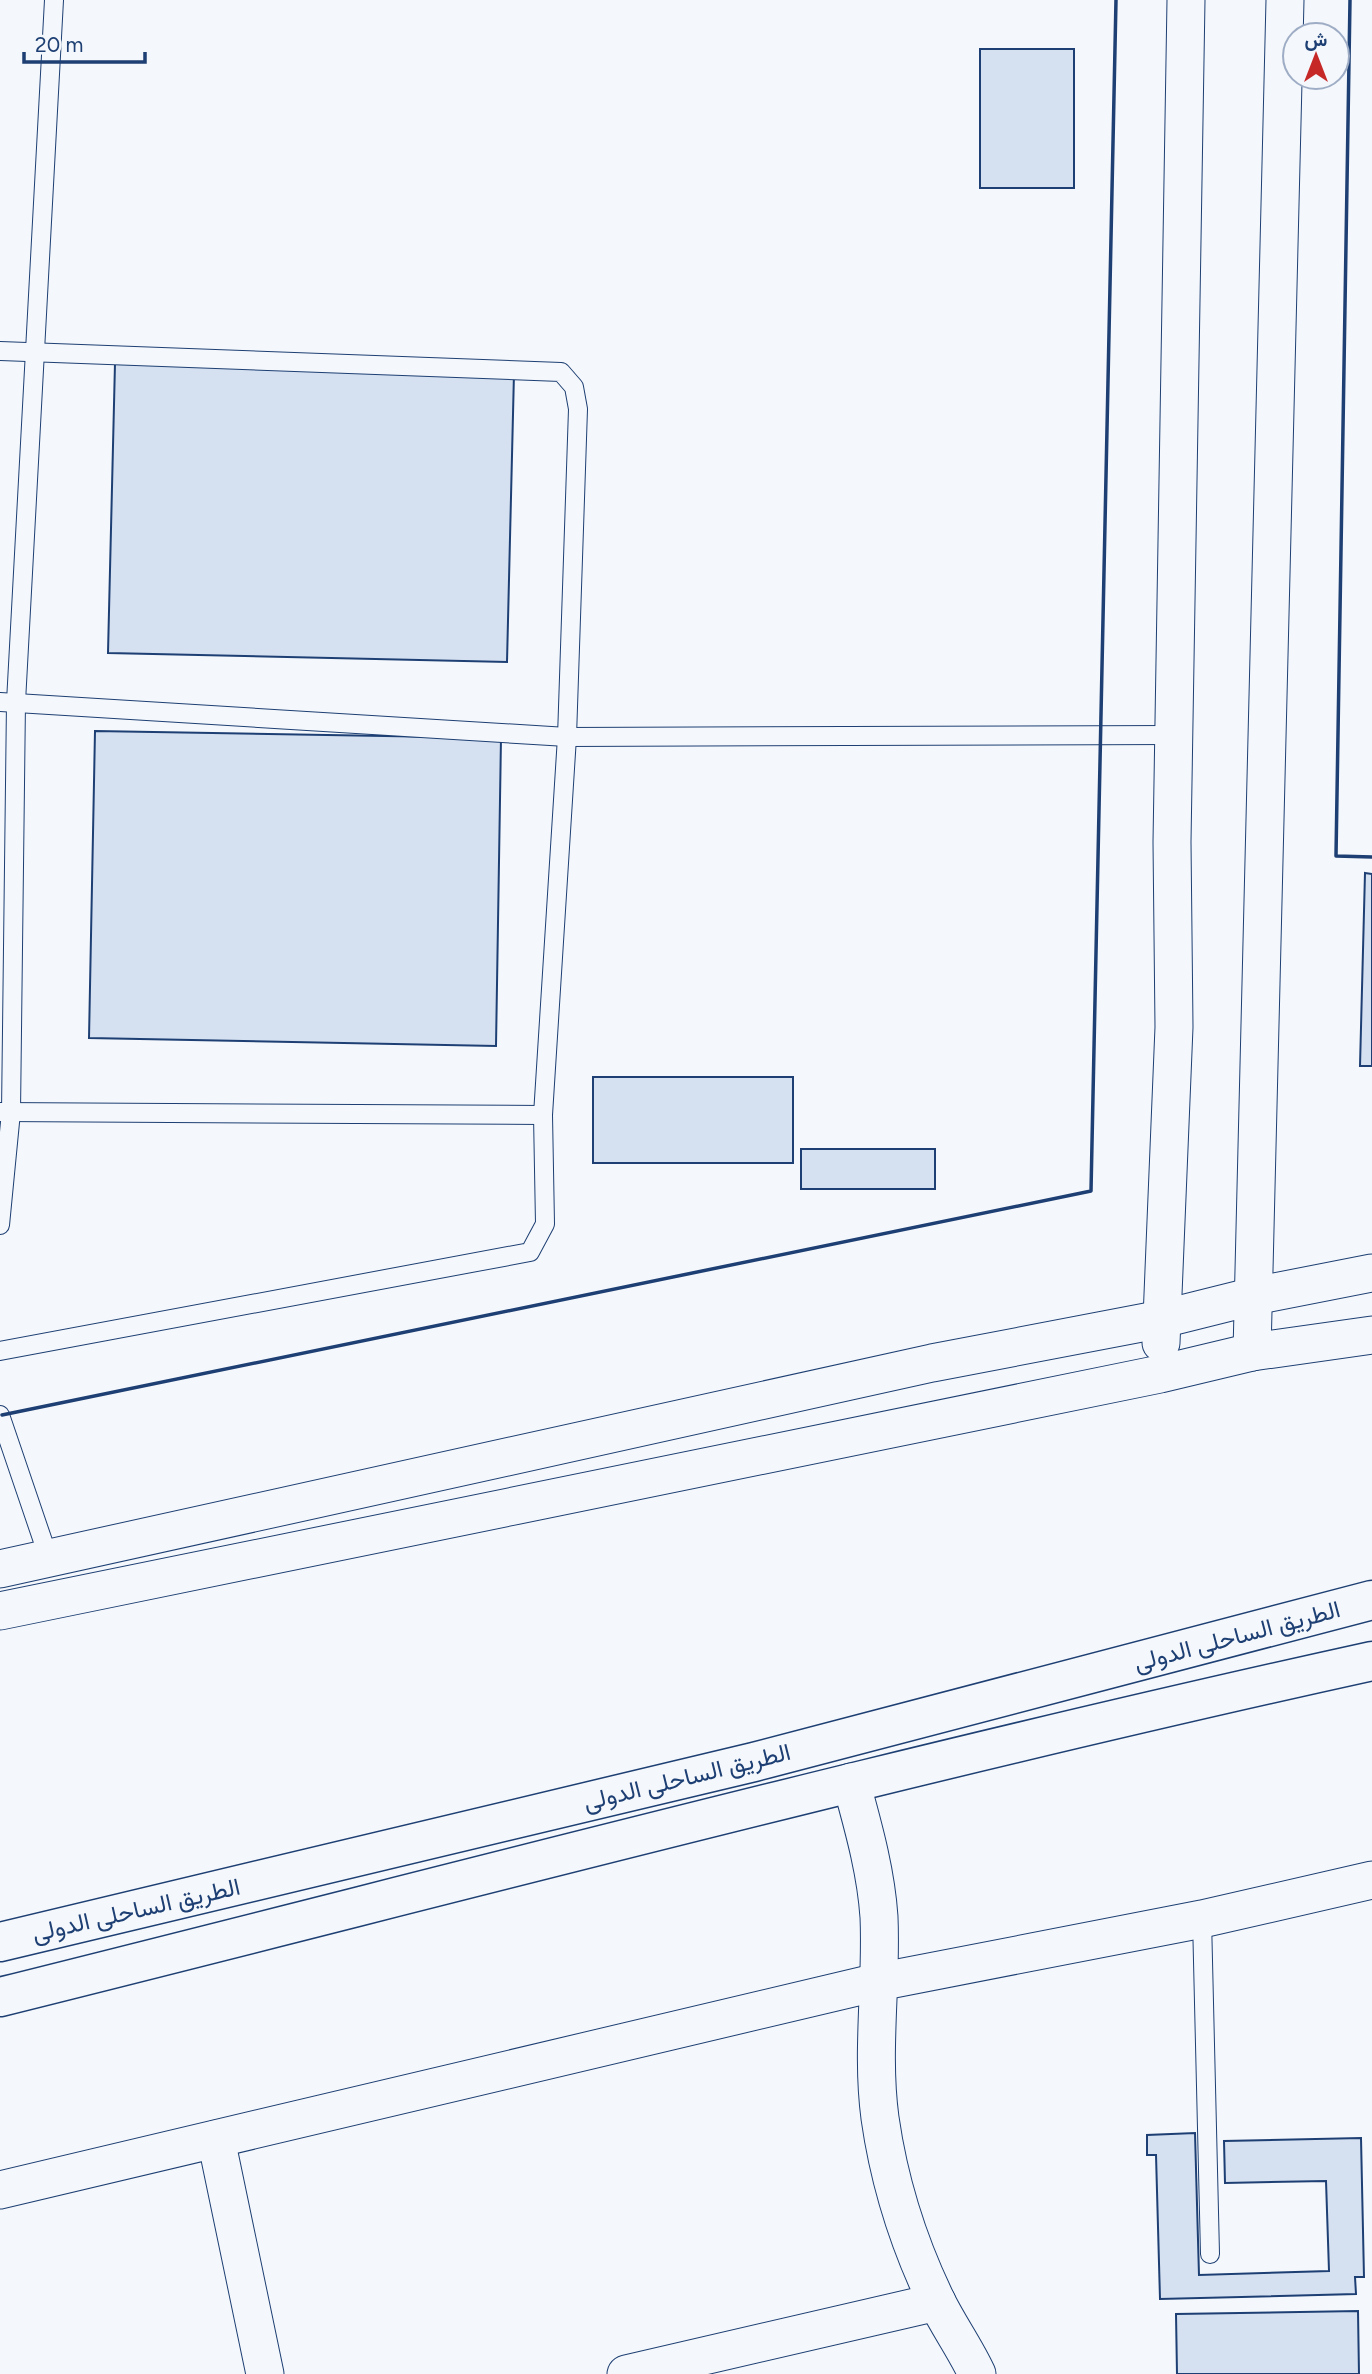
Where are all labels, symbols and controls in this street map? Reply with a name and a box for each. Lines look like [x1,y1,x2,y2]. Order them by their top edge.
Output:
scale bar [24,21,145,65]
north arrow [1281,21,1351,91]
text: ش [1305,28,1328,51]
text: 20 m [35,32,83,57]
street label: الطريق الساحلى الدولى [1130,1594,1344,1678]
street label: الطريق الساحلى الدولى [580,1737,794,1817]
street label: الطريق الساحلى الدولى [29,1871,243,1949]

